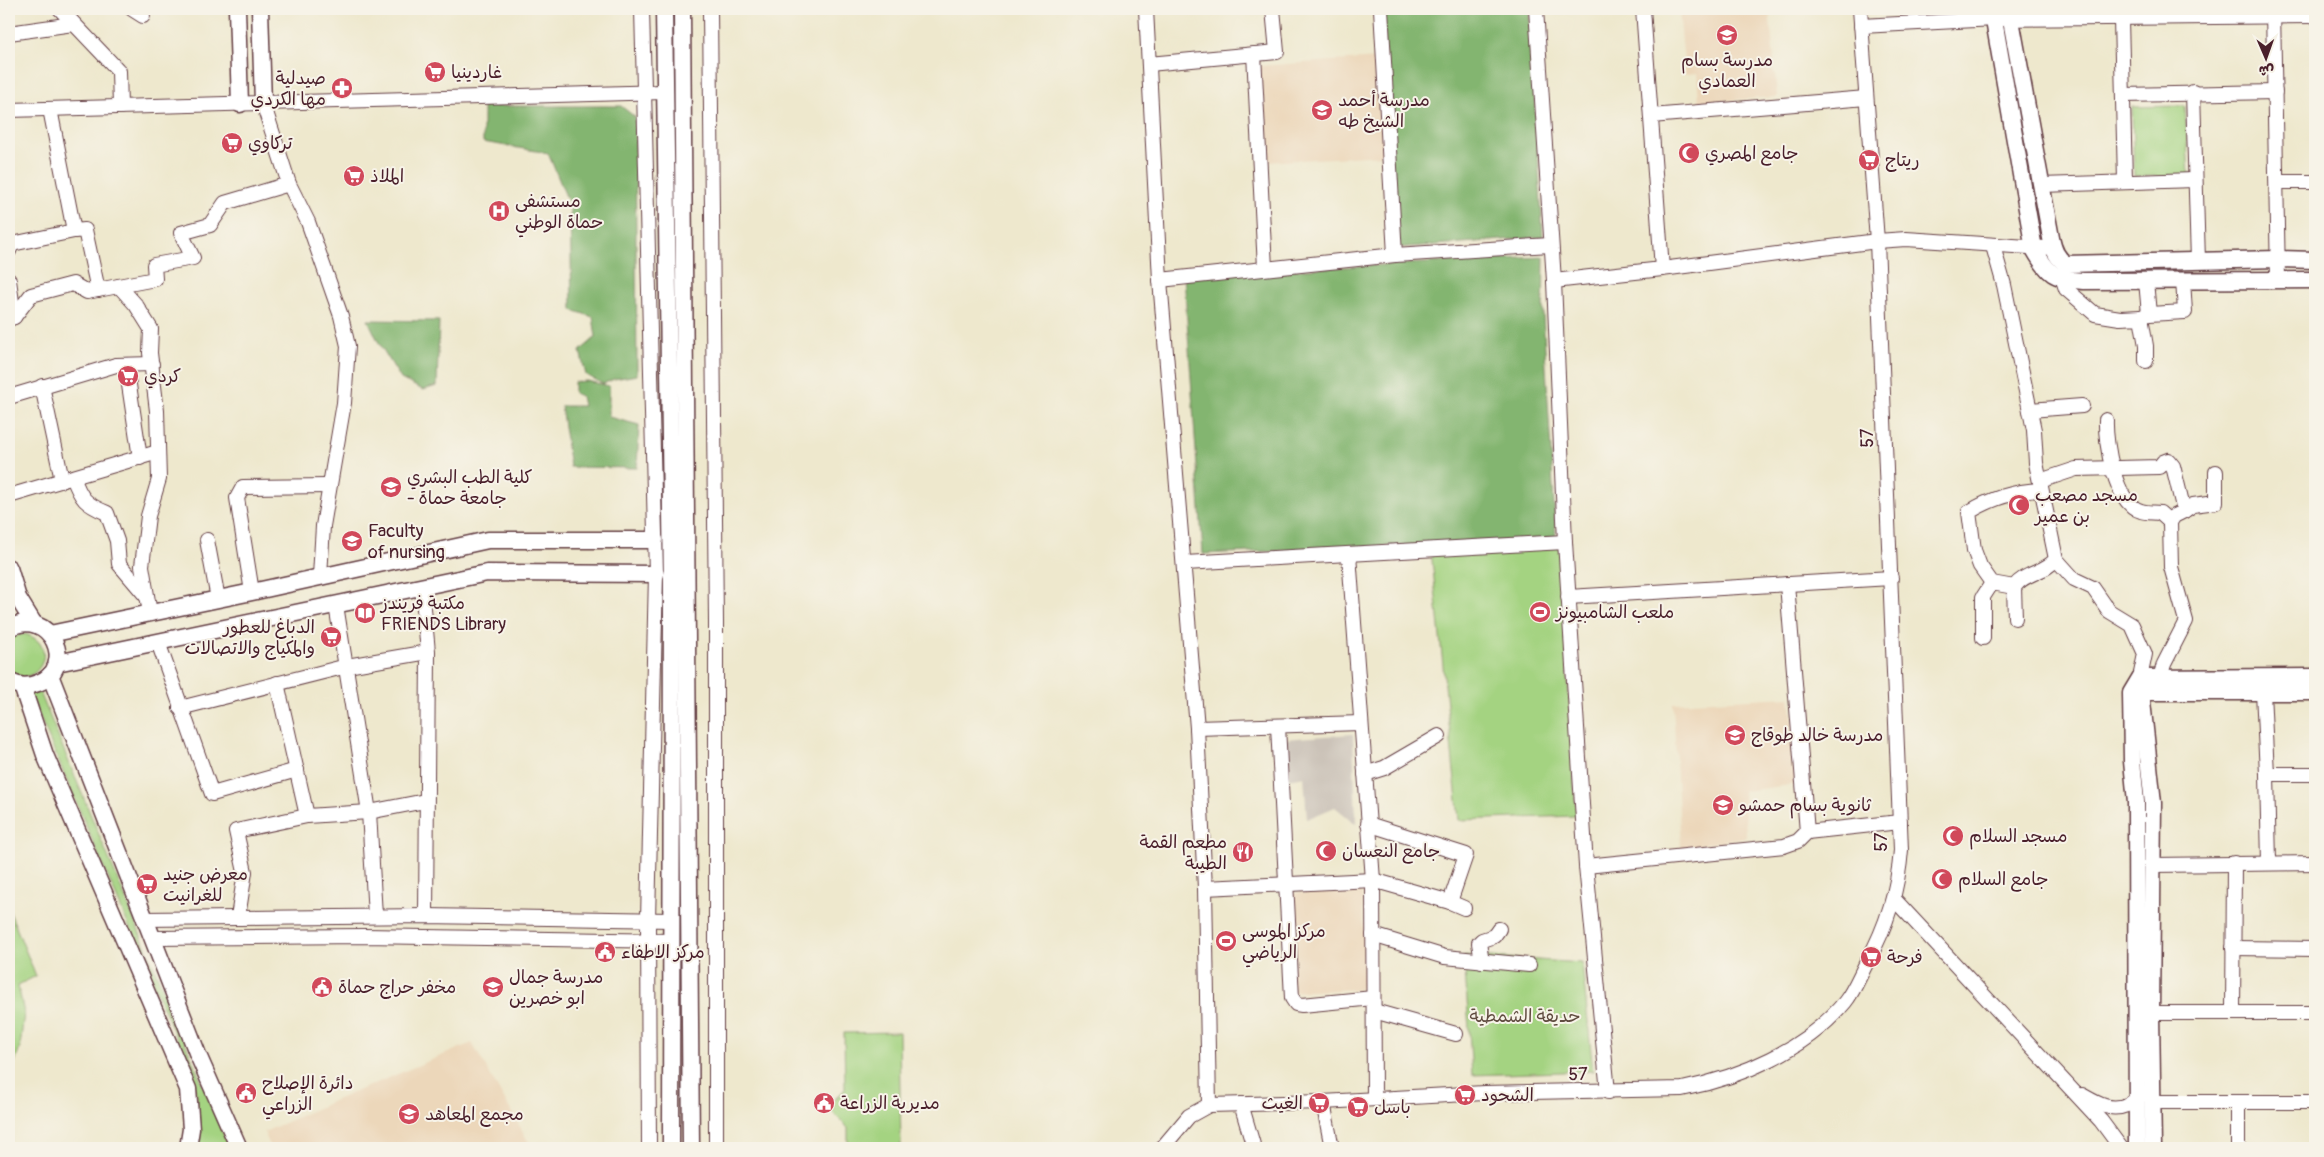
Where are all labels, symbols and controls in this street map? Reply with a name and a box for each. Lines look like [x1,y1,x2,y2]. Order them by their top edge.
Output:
school or university icon: مدرسة بسام العمادي [1715,23,1739,47]
north arrow [2242,32,2292,82]
place label: مدرسة بسام العمادي [1681,49,1773,94]
supermarket icon: غاردينيا [423,60,447,84]
place label: غاردينيا [451,61,502,84]
text: ش [2258,62,2274,79]
place label: صيدلية مها الكردي [251,67,326,112]
pharmacy icon: صيدلية مها الكردي [330,76,354,100]
place label: مدرسة أحمد الشيخ طه [1338,89,1430,133]
school or university icon: مدرسة أحمد الشيخ طه [1310,98,1334,122]
supermarket icon: تركاوي [220,131,244,155]
place label: تركاوي [248,132,293,156]
mosque icon: جامع المصري [1677,141,1701,165]
place label: جامع المصري [1705,142,1799,166]
supermarket icon: ريتاج [1857,148,1881,172]
place label: ريتاج [1885,149,1920,172]
supermarket icon: الملاذ [342,164,366,188]
place label: الملاذ [370,165,404,188]
place label: مستشفى حماة الوطني [515,190,603,238]
hospital icon: مستشفى حماة الوطني [487,199,511,223]
supermarket icon: كردي [116,364,140,388]
place label: كردي [144,365,181,389]
street label: 57 [1856,427,1879,448]
place label: كلية الطب البشري - جامعة حماة [407,466,533,510]
school or university icon: كلية الطب البشري - جامعة حماة [379,475,403,499]
place label: مسجد مصعب بن عمير [2033,484,2138,528]
mosque icon: مسجد مصعب بن عمير [2007,493,2031,517]
place label: Faculty of nursing [368,520,445,564]
school or university icon: Faculty of nursing [340,529,364,553]
place label: مكتبة فريندز FRIENDS Library [379,592,506,636]
sports icon: ملعب الشامبيونز [1528,600,1552,624]
library icon: مكتبة فريندز FRIENDS Library [353,601,377,625]
place label: ملعب الشامبيونز [1554,601,1674,624]
place label: الدباغ للعطور والمكياج والاتصالات [184,616,315,660]
supermarket icon: الدباغ للعطور والمكياج والاتصالات [319,625,343,649]
school or university icon: مدرسة خالد طوقاج [1723,723,1747,747]
place label: مدرسة خالد طوقاج [1751,724,1883,747]
school or university icon: ثانوية بسام حمشو [1711,793,1735,817]
place label: ثانوية بسام حمشو [1737,794,1872,819]
mosque icon: مسجد السلام [1941,824,1965,848]
place label: مسجد السلام [1969,825,2067,850]
place label: مطعم القمة الطيبة [1140,831,1227,875]
street label: 57 [1870,832,1893,852]
mosque icon: جامع النعسان [1314,839,1338,863]
restaurant icon: مطعم القمة الطيبة [1231,840,1255,864]
place label: جامع النعسان [1342,840,1440,864]
place label: معرض جنيد للغرانيت [163,863,248,907]
mosque icon: جامع السلام [1930,867,1954,891]
place label: جامع السلام [1958,868,2049,893]
supermarket icon: معرض جنيد للغرانيت [135,872,159,896]
place label: مركز الموسى الرياضي [1242,920,1326,968]
sports icon: مركز الموسى الرياضي [1214,929,1238,953]
public building icon: مركز الاطفاء [593,940,617,964]
place label: مركز الاطفاء [621,941,705,964]
supermarket icon: فرحة [1859,945,1883,969]
place label: فرحة [1887,946,1923,969]
place label: مدرسة جمال ابو خصرين [509,966,603,1010]
public building icon: مخفر حراج حماة [310,975,334,999]
school or university icon: مدرسة جمال ابو خصرين [481,975,505,999]
place label: مخفر حراج حماة [338,976,456,999]
park label: حديقة الشمطية [1469,1005,1581,1028]
street label: 57 [1568,1063,1588,1086]
place label: دائرة الإصلاح الزراعي [262,1072,353,1120]
public building icon: دائرة الإصلاح الزراعي [234,1081,258,1105]
supermarket icon: الشحود [1453,1083,1477,1107]
place label: الشحود [1481,1084,1534,1107]
public building icon: مديرية الزراعة [812,1091,836,1115]
supermarket icon: الغيث [1307,1091,1331,1115]
place label: مديرية الزراعة [840,1092,940,1115]
place label: الغيث [1262,1092,1303,1115]
supermarket icon: باسل [1346,1095,1370,1119]
place label: باسل [1374,1096,1411,1119]
school or university icon: مجمع المعاهد [397,1102,421,1126]
place label: مجمع المعاهد [425,1103,524,1127]

